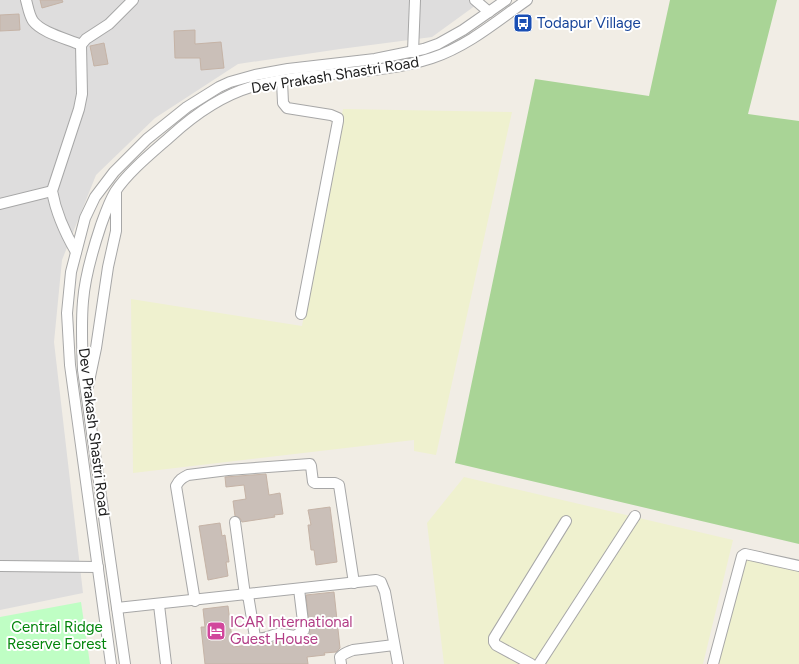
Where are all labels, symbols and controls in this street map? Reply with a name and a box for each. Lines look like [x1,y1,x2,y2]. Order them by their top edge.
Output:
bus stop icon: Todapur Village [512,12,534,34]
place label: Todapur Village [537,14,641,32]
street label: Dev Prakash Shastri Road [250,53,420,97]
street label: Dev Prakash Shastri Road [75,347,113,517]
place label: ICAR International Guest House [230,613,353,648]
park label: Central Ridge Reserve Forest [7,618,107,653]
hotel icon: ICAR International Guest House [205,620,227,642]

